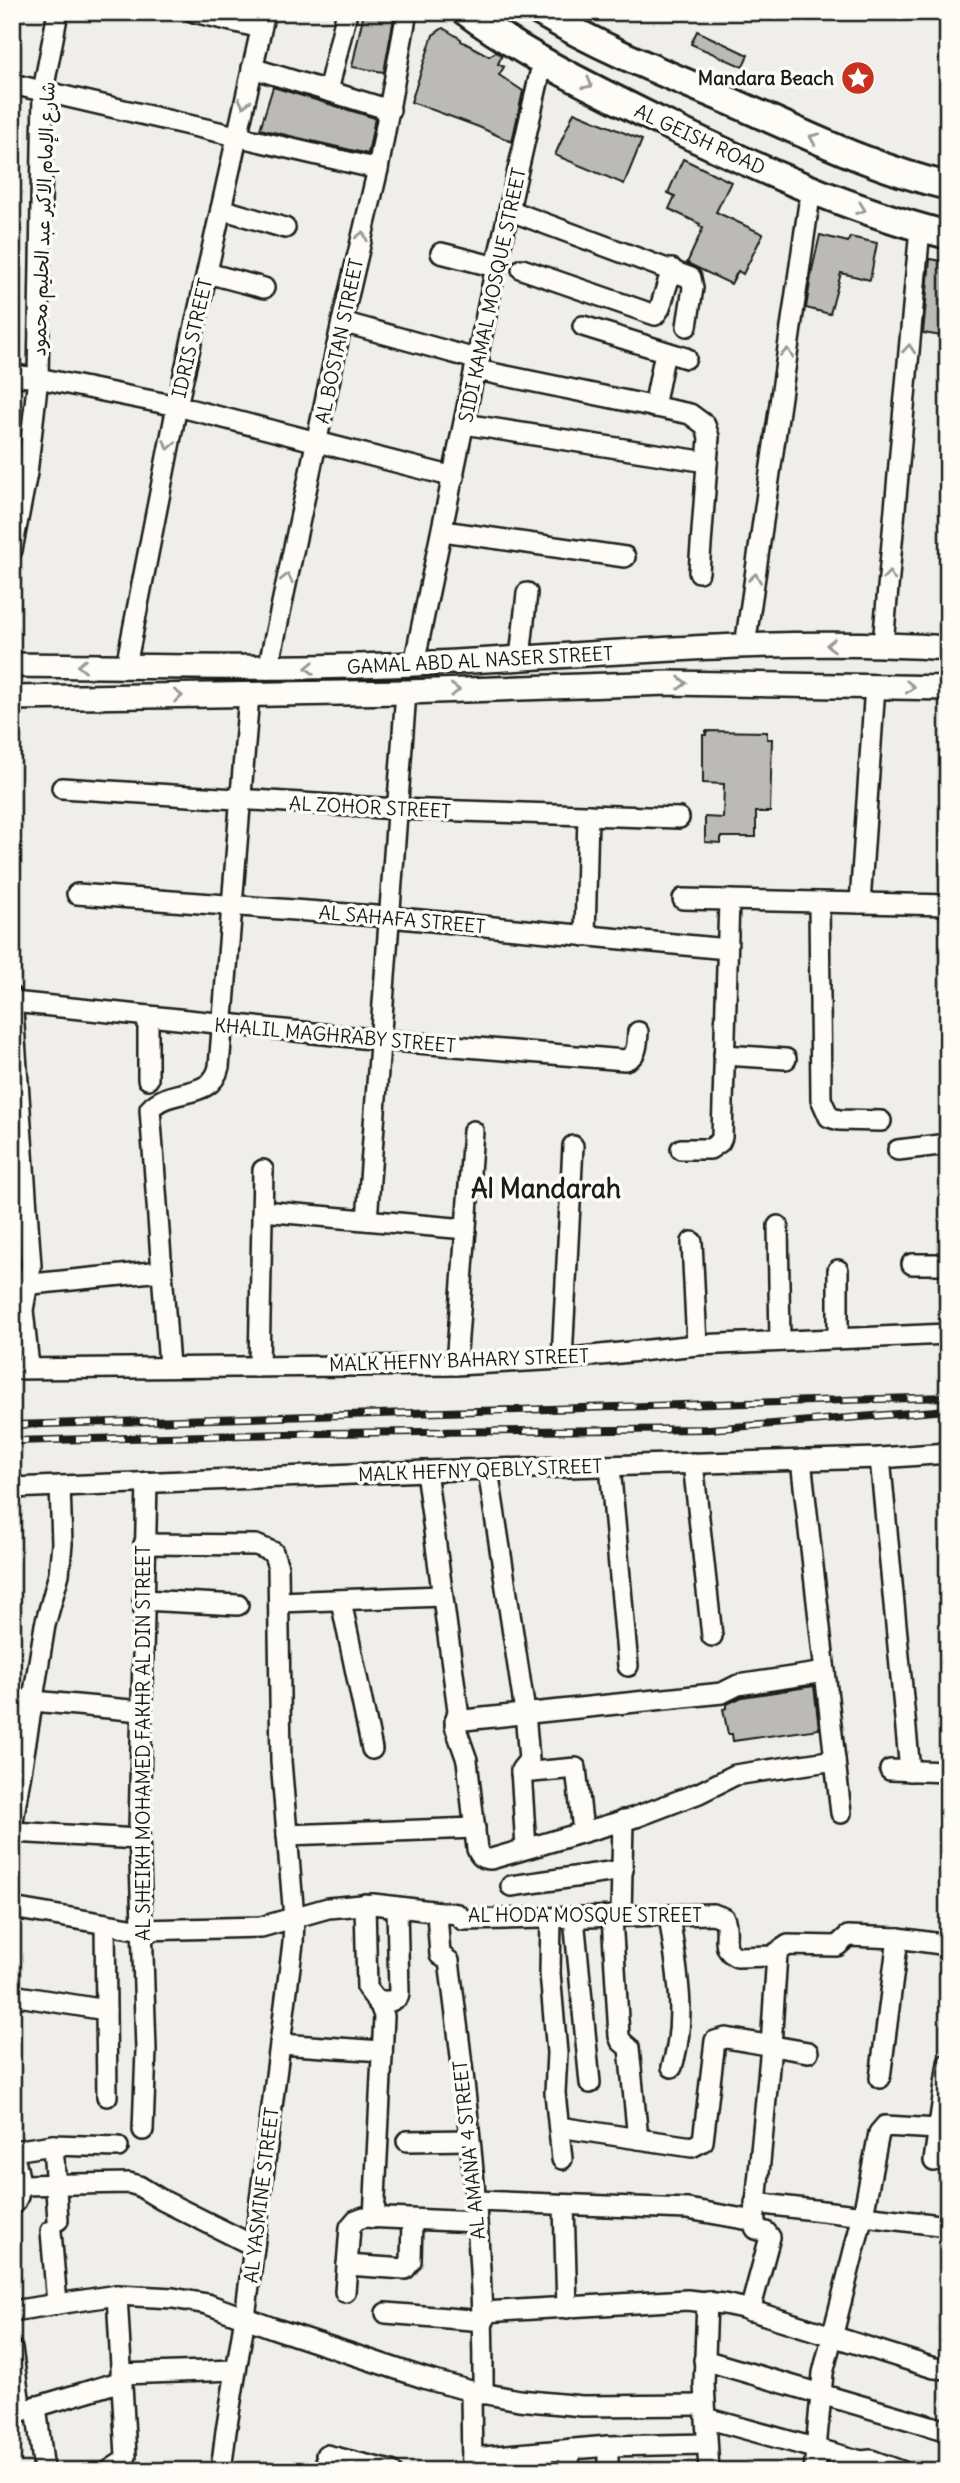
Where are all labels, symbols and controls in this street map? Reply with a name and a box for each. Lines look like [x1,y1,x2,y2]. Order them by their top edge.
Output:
place icon: Mandara Beach [839,59,877,97]
place label: Mandara Beach [698,66,834,90]
one-way arrow [580,76,593,90]
street label: شارع الإمام الاكبر عبد الحليم محمود [26,81,63,357]
one-way arrow [238,97,253,109]
street label: AL GEISH ROAD [631,98,769,180]
one-way arrow [809,132,822,146]
street label: SIDI KAMAL MOSQUE STREET [453,165,531,424]
one-way arrow [855,201,867,215]
one-way arrow [354,230,368,242]
street label: AL BOSTAN STREET [310,256,368,426]
street label: IDRIS STREET [167,276,217,400]
one-way arrow [901,344,916,355]
one-way arrow [779,347,794,359]
one-way arrow [163,439,178,451]
one-way arrow [881,570,896,581]
one-way arrow [279,572,294,584]
one-way arrow [747,572,762,584]
one-way arrow [825,637,836,652]
street label: GAMAL ABD AL NASER STREET [346,641,614,679]
one-way arrow [77,658,87,674]
one-way arrow [304,660,315,675]
one-way arrow [678,675,688,691]
one-way arrow [904,680,915,695]
one-way arrow [450,682,461,698]
one-way arrow [173,689,184,704]
street label: AL ZOHOR STREET [288,791,452,823]
street label: AL SAHAFA STREET [318,900,486,938]
street label: KHALIL MAGHRABY STREET [213,1012,457,1058]
district label: Al Mandarah [471,1172,621,1205]
street label: MALK HEFNY BAHARY STREET [329,1343,589,1377]
street label: MALK HEFNY QEBLY STREET [358,1454,603,1486]
street label: AL SHEIKH MOHAMED FAKHR AL DIN STREET [131,1545,155,1941]
street label: AL HODA MOSQUE STREET [468,1903,702,1927]
street label: AL AMANA' 4 STREET [448,2059,490,2241]
street label: AL YASMINE STREET [238,2106,284,2284]

